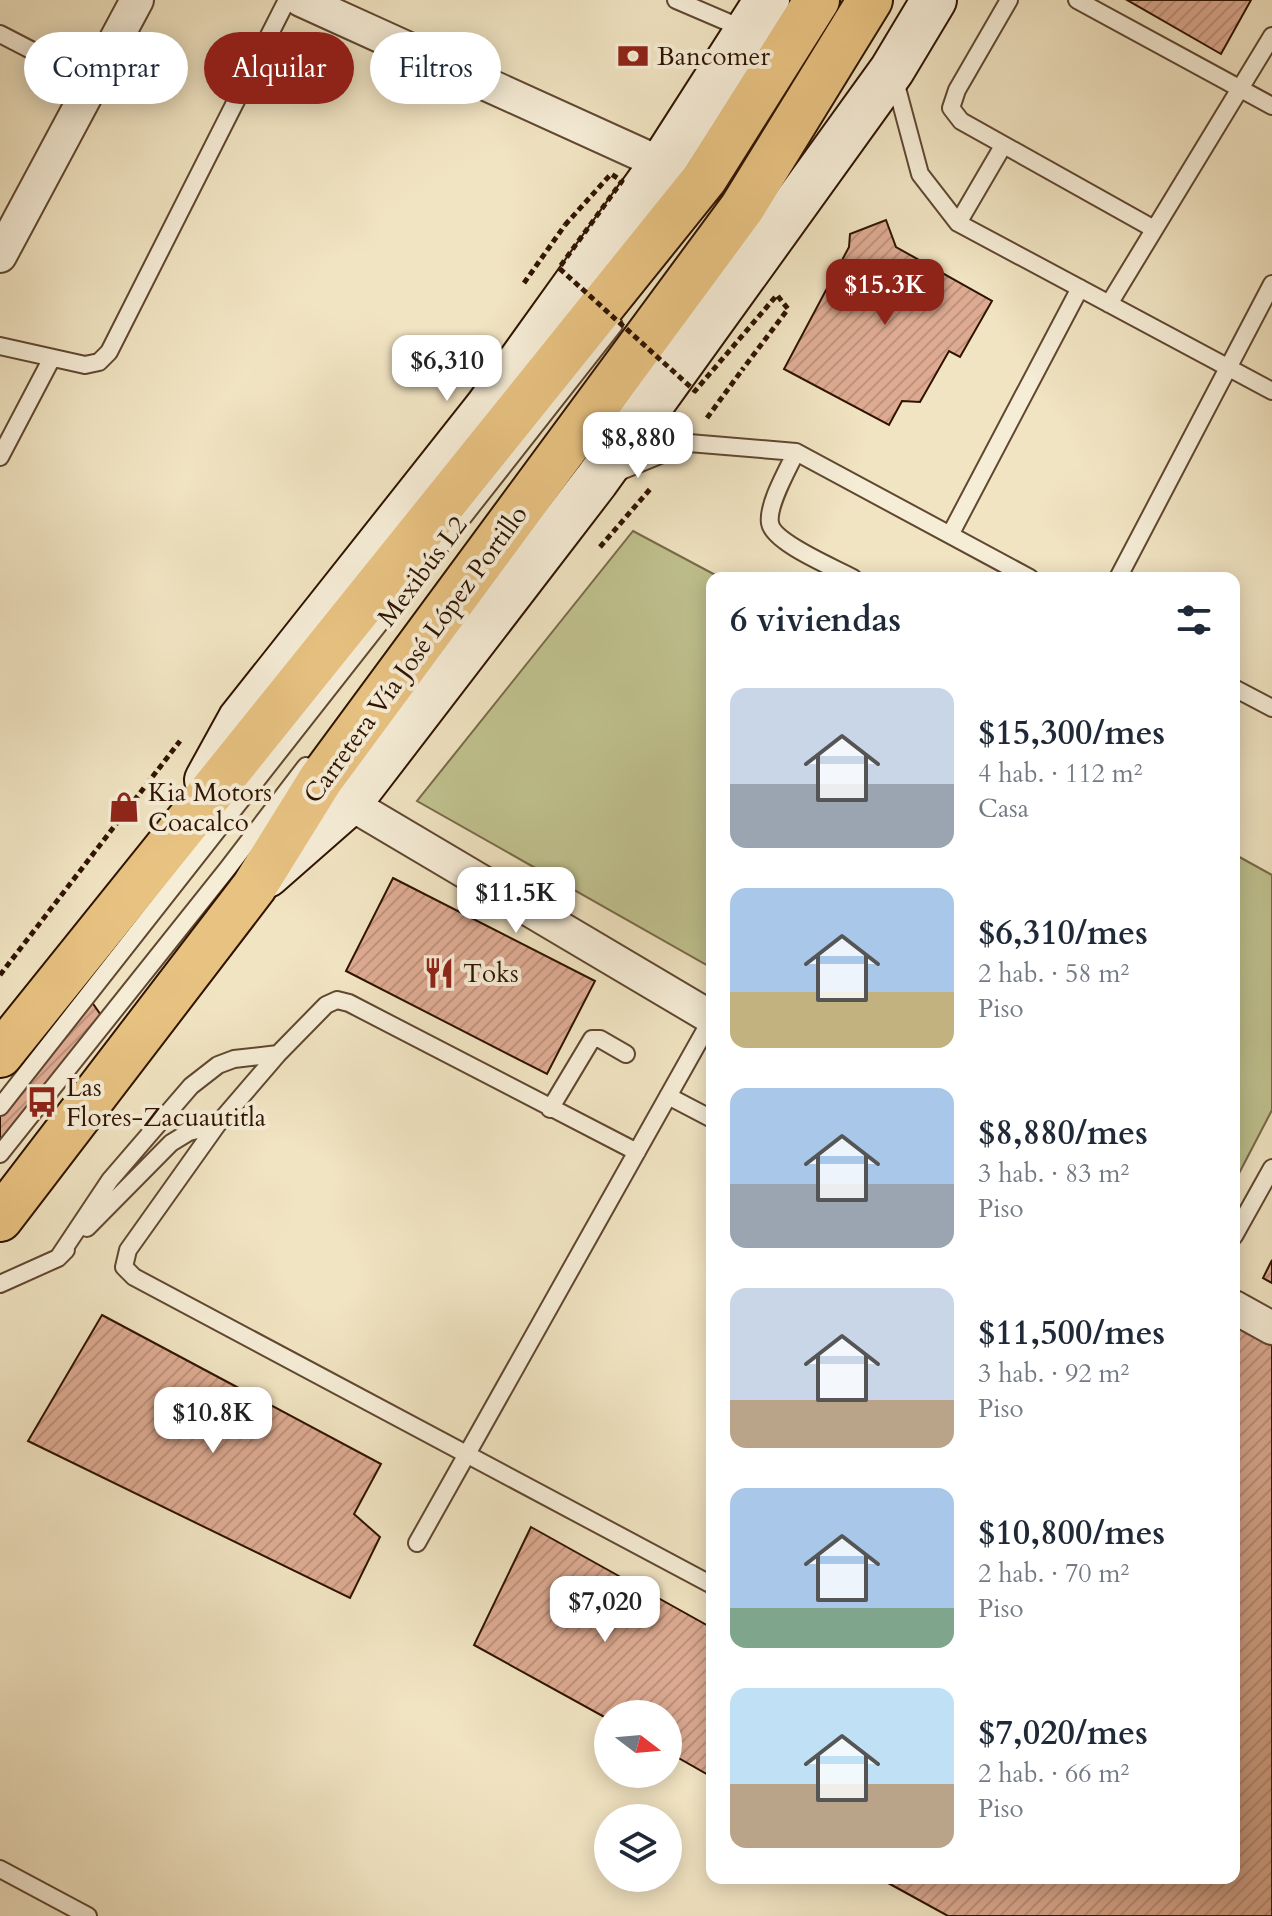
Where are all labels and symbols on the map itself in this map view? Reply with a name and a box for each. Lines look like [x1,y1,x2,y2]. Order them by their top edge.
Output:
bank icon: Bancomer [616,39,650,73]
place label: Bancomer [657,39,770,74]
pin: $15.3K [820,259,950,327]
pin: $6,310 [382,335,512,403]
pin: $8,880 [573,412,703,480]
street label: Carretera Vía José López Portillo [295,498,535,810]
street label: Mexibús L2 [369,509,475,634]
place label: Kia Motors Coacalco [148,775,272,840]
shop icon: Kia Motors Coacalco [107,790,141,824]
pin: $11.5K [451,867,581,935]
restaurant icon: Toks [422,956,456,990]
place label: Toks [463,956,519,991]
place label: Las Flores-Zacuautitla [66,1070,266,1135]
bus stop icon: Las Flores-Zacuautitla [25,1085,59,1119]
pin: $10.8K [148,1387,278,1455]
pin: $7,020 [540,1576,670,1644]
north arrow [594,1700,682,1788]

